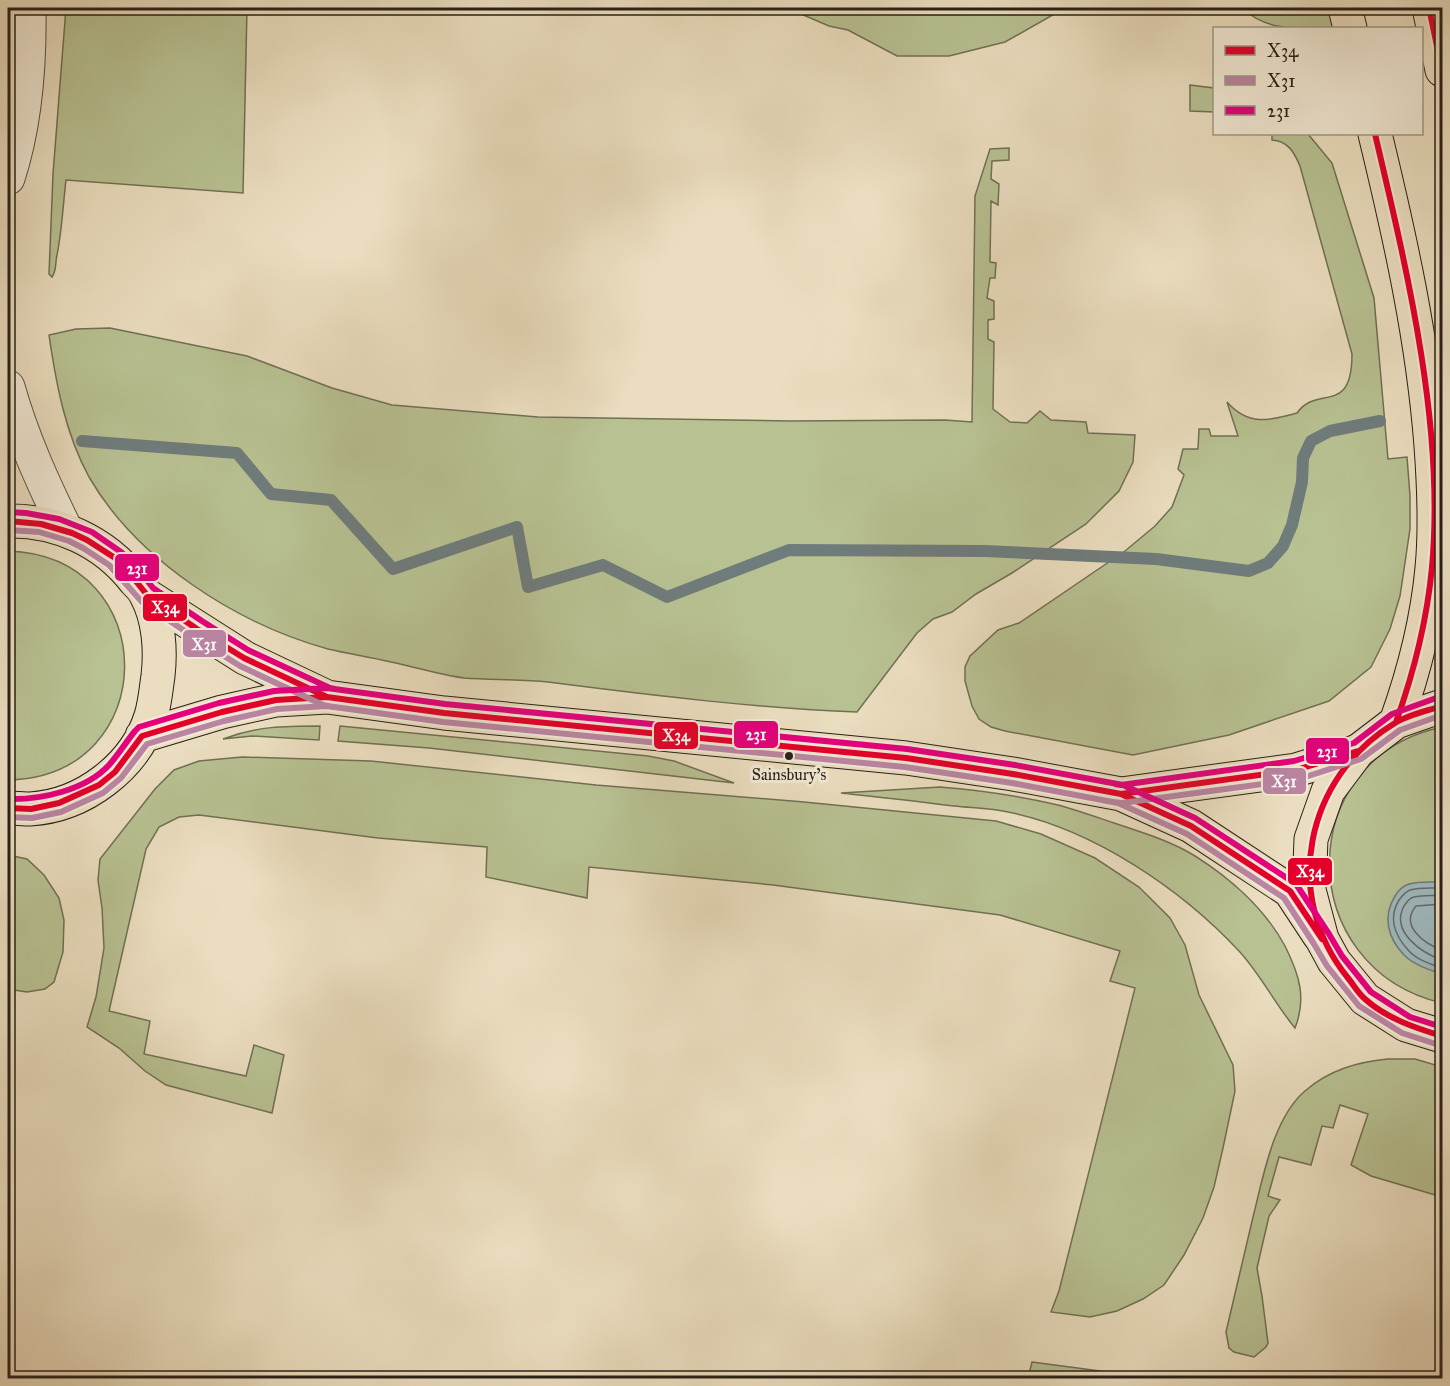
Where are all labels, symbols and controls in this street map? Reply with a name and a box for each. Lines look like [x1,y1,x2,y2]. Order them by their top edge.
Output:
legend [1213,27,1423,135]
text: X34 [1267,40,1299,62]
text: X31 [1267,70,1295,92]
text: 231 [1267,100,1290,122]
line badge: 231 [114,553,160,582]
text: 231 [127,559,148,579]
line badge: X34 [142,593,188,622]
text: X34 [150,598,180,618]
line badge: X31 [182,629,227,658]
text: X31 [190,635,217,655]
line badge: 231 [733,720,779,749]
line badge: X34 [653,721,699,750]
text: 231 [746,725,767,745]
text: X34 [661,726,691,746]
line badge: 231 [1305,737,1350,765]
text: 231 [1317,742,1338,762]
marker: Sainsbury's [783,750,795,762]
place label: Sainsbury's [752,765,826,784]
line badge: X31 [1262,767,1307,795]
text: X31 [1270,772,1297,792]
line badge: X34 [1287,857,1333,886]
text: X34 [1295,862,1325,882]

